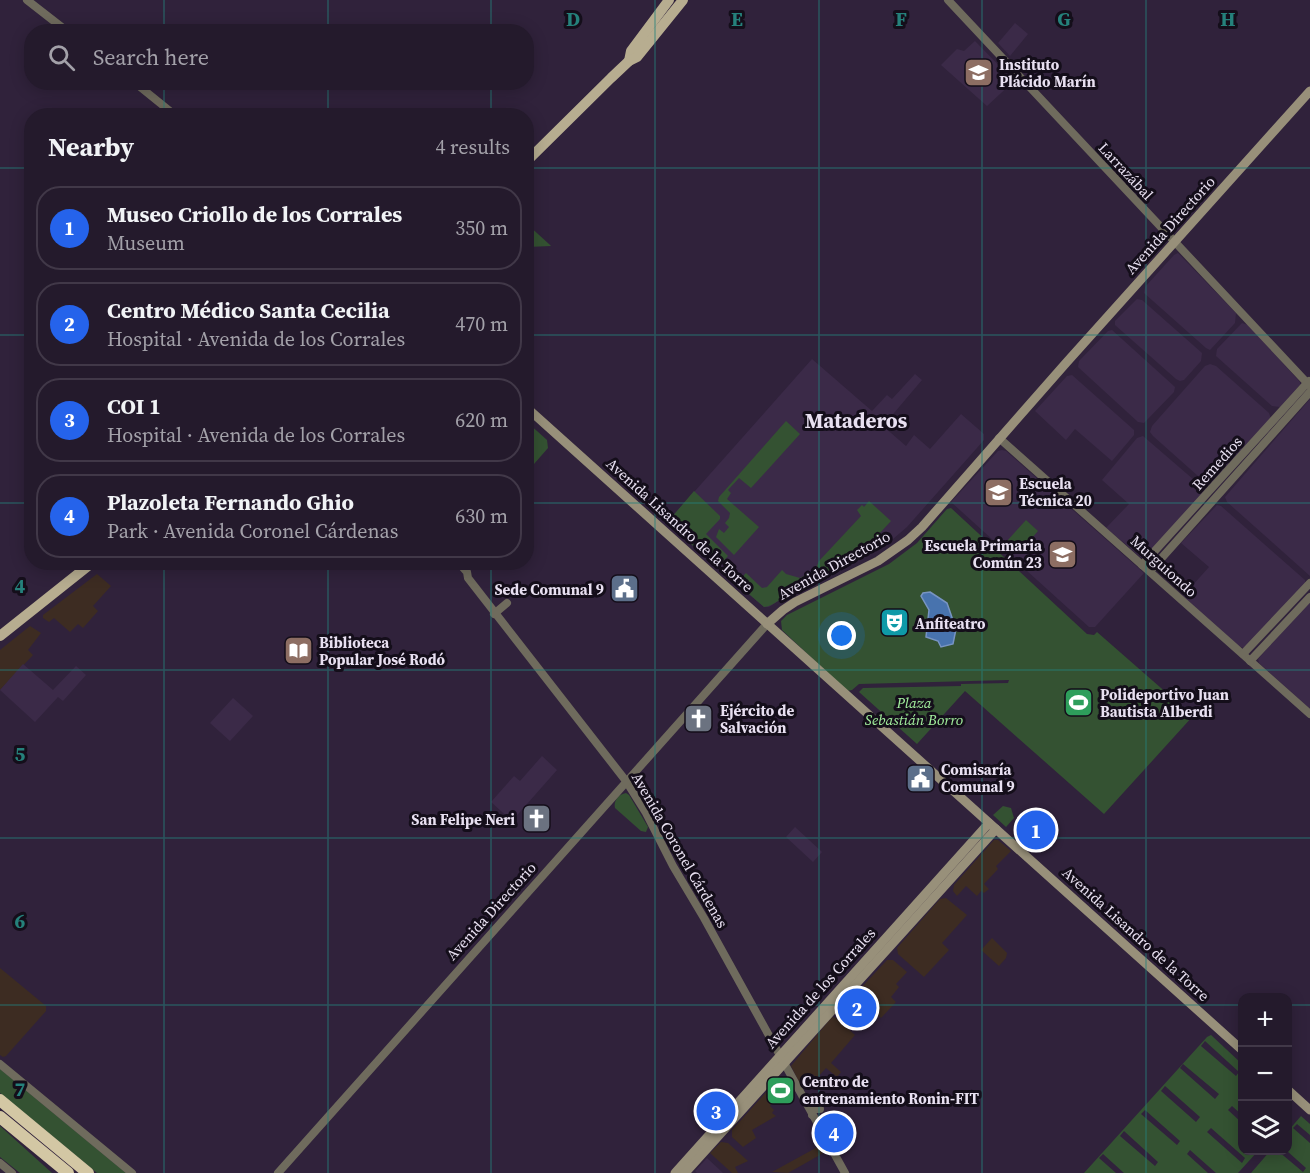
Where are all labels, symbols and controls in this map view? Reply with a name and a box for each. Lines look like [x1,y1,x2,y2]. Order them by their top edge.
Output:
text: D [566,5,580,33]
text: E [731,5,743,33]
text: F [895,5,907,33]
text: G [1057,5,1071,33]
text: H [1220,5,1236,33]
search box [24,24,534,90]
icon: search [45,41,78,74]
text: Search here [93,42,209,72]
place label: Instituto Plácido Marín [999,54,1096,92]
school or university icon: Instituto Plácido Marín [962,57,994,89]
text: Nearby [48,129,134,165]
text: 4 results [435,133,510,161]
street label: Larrazábal [1094,138,1159,205]
street label: Avenida Directorio [1120,171,1220,279]
text: Museo Criollo de los Corrales [107,199,402,229]
text: 1 [64,214,75,242]
text: 350 m [455,214,508,242]
text: Museum [107,229,185,257]
text: Centro Médico Santa Cecilia [107,295,390,325]
text: 2 [64,310,75,338]
text: 470 m [455,310,508,338]
text: Hospital · Avenida de los Corrales [107,325,405,353]
text: COI 1 [107,391,161,421]
text: 3 [64,406,75,434]
text: 620 m [455,406,508,434]
district label: Mataderos [805,406,908,435]
text: Hospital · Avenida de los Corrales [107,421,405,449]
street label: Remedios [1187,431,1247,495]
street label: Avenida Lisandro de la Torre [602,453,758,597]
place label: Escuela Técnica 20 [1019,473,1092,511]
school or university icon: Escuela Técnica 20 [982,476,1014,508]
text: Plazoleta Fernando Ghio [107,487,354,517]
text: 4 [64,502,75,530]
text: 630 m [455,502,508,530]
text: Park · Avenida Coronel Cárdenas [107,517,398,545]
street label: Avenida Directorio [774,525,894,605]
street label: Murguiondo [1126,530,1202,602]
place label: Escuela Primaria Común 23 [924,535,1043,573]
school or university icon: Escuela Primaria Común 23 [1047,538,1079,570]
text: 4 [15,572,26,600]
public building icon: Sede Comunal 9 [609,573,641,605]
place label: Sede Comunal 9 [494,579,604,600]
theatre icon: Anfiteatro [878,607,910,639]
place label: Anfiteatro [915,613,986,634]
your location [827,621,856,650]
place label: Biblioteca Popular José Rodó [319,632,446,670]
library icon: Biblioteca Popular José Rodó [282,635,314,667]
place label: Polideportivo Juan Bautista Alberdi [1100,684,1229,722]
sports icon: Polideportivo Juan Bautista Alberdi [1063,687,1095,719]
park label: Plaza Sebastián Borro [865,692,963,730]
place label: Ejército de Salvación [720,700,794,738]
church icon: Ejército de Salvación [683,703,715,735]
text: 5 [15,740,26,768]
place label: Comisaría Comunal 9 [941,759,1015,797]
public building icon: Comisaría Comunal 9 [904,762,936,794]
street label: Avenida Coronel Cárdenas [627,768,733,932]
church icon: San Felipe Neri [520,803,552,835]
pin: 1 [1016,808,1056,852]
place label: San Felipe Neri [411,809,515,830]
street label: Avenida Directorio [441,857,541,965]
street label: Avenida Lisandro de la Torre [1058,862,1214,1006]
text: 6 [15,907,26,935]
street label: Avenida de los Corrales [760,923,880,1053]
pin: 2 [838,986,876,1030]
map controls [1238,993,1292,1155]
button: + [1238,993,1292,1047]
button: − [1238,1047,1292,1101]
place label: Centro de entrenamiento Ronin-FIT [802,1071,979,1109]
sports icon: Centro de entrenamiento Ronin-FIT [765,1074,797,1106]
text: 7 [15,1075,26,1103]
pin: 3 [696,1088,736,1134]
button: layers [1238,1101,1292,1155]
pin: 4 [814,1110,854,1156]

